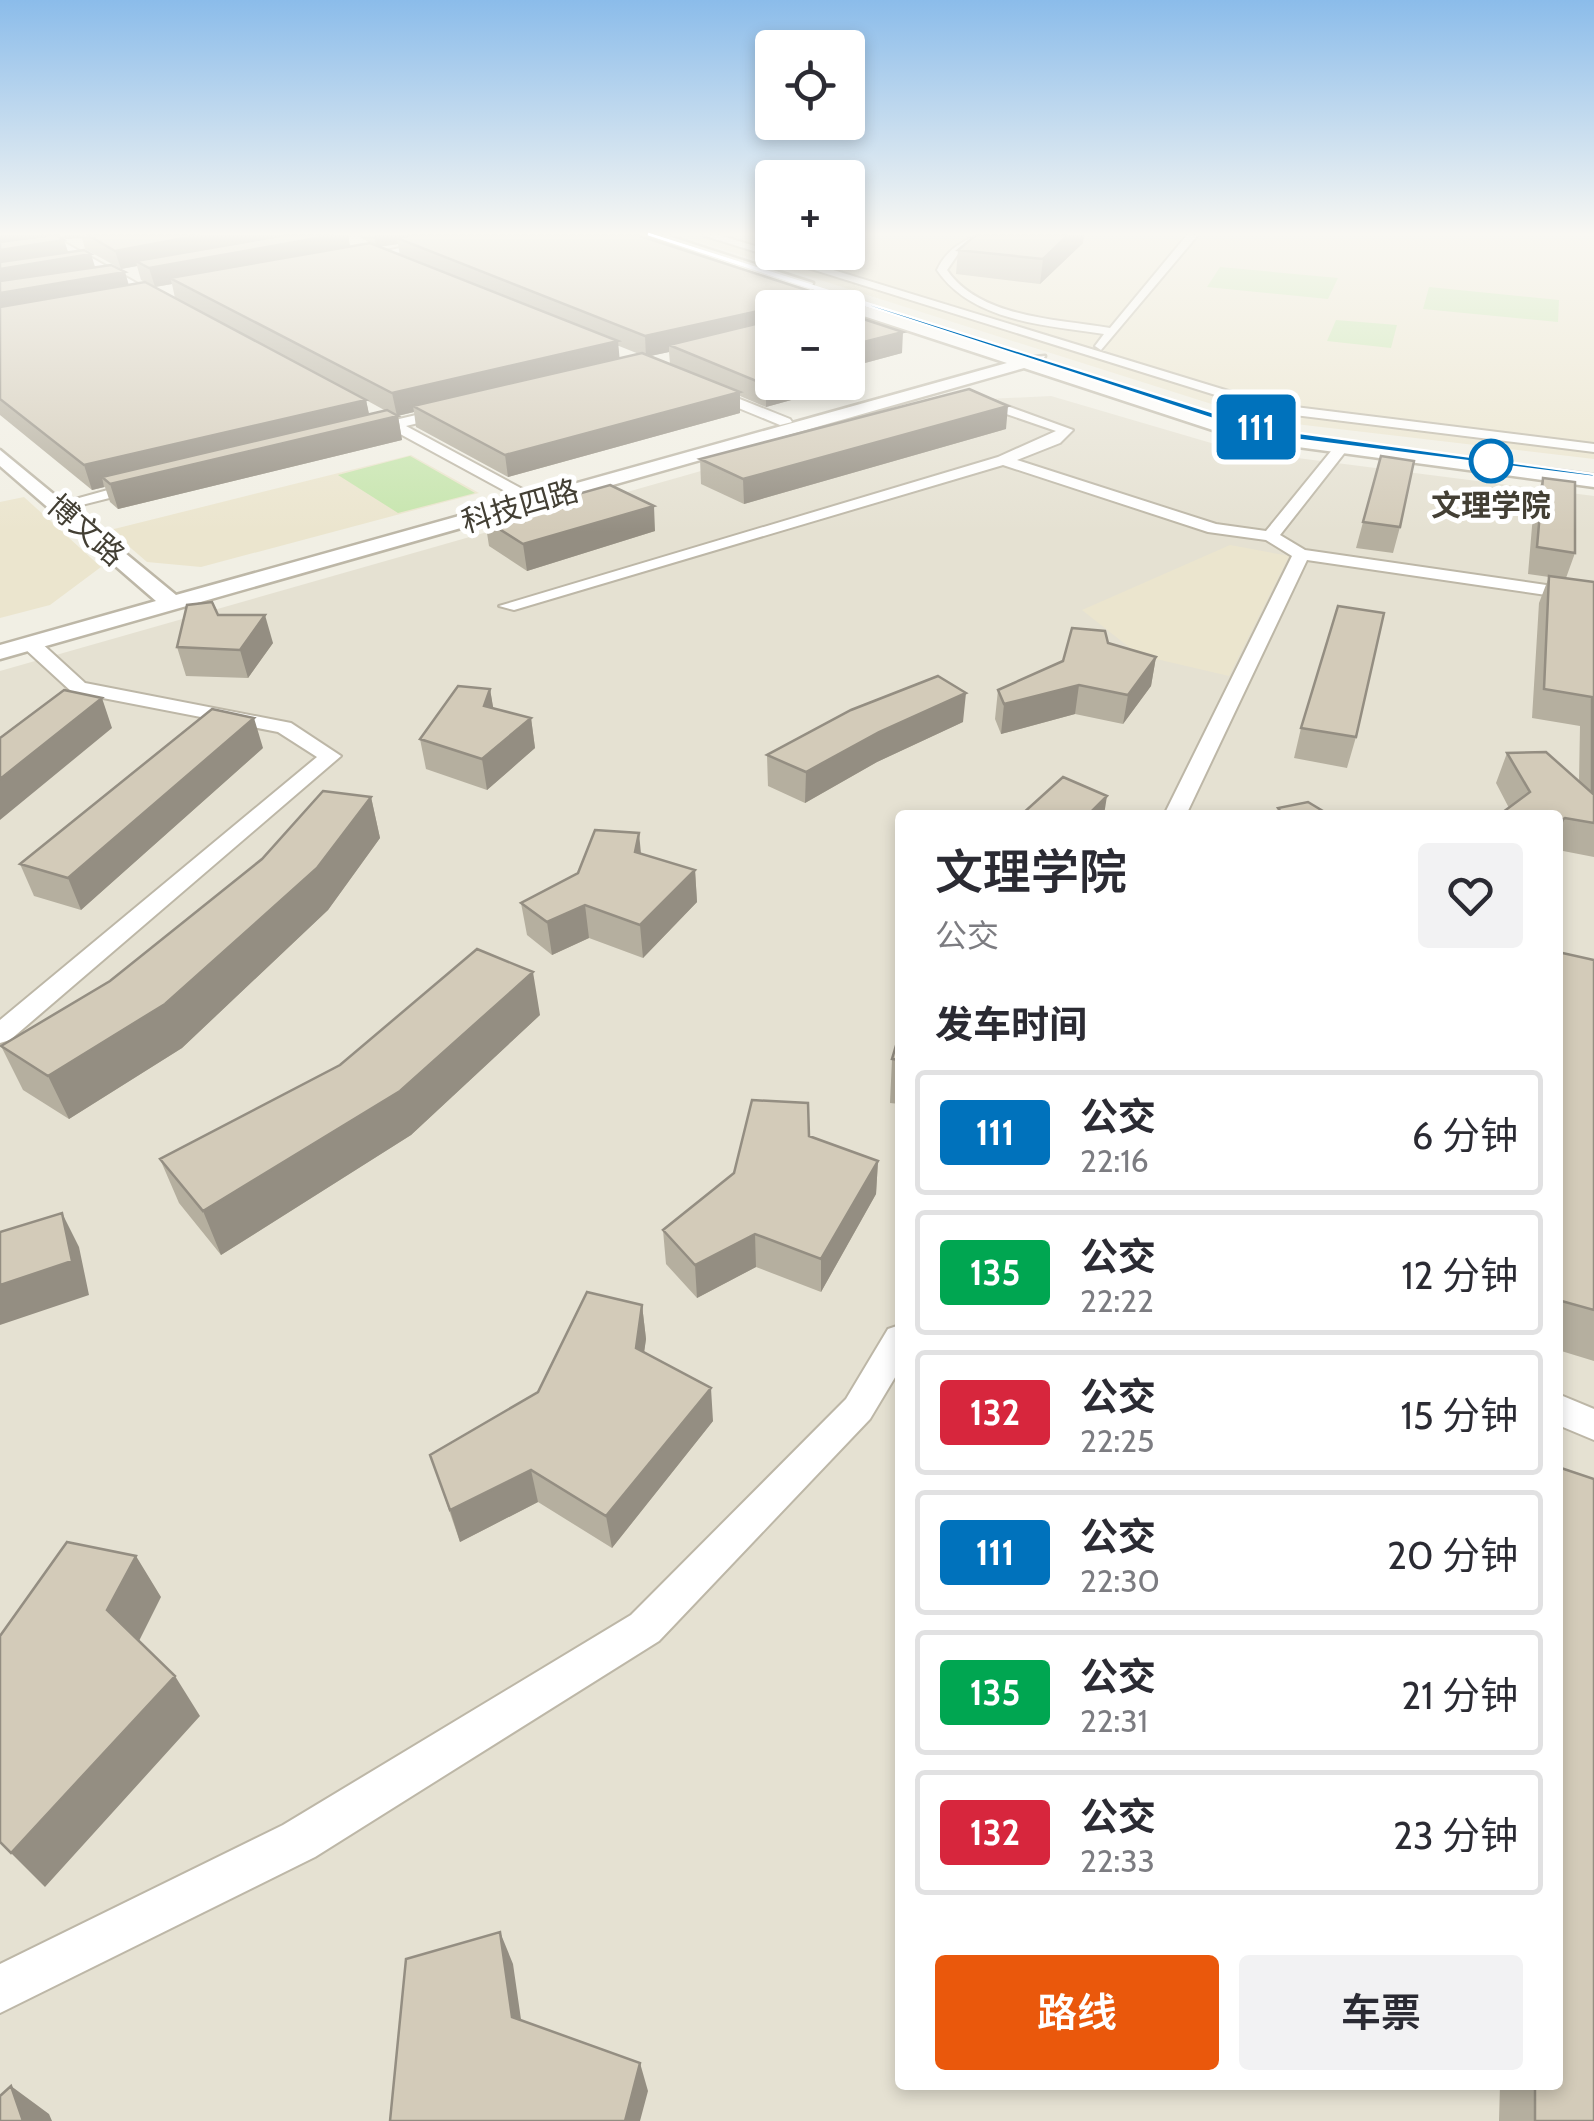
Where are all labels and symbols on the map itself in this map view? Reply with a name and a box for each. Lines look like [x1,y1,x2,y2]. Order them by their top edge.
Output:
line badge: 111 [1198,394,1314,460]
marker: 文理学院 [1470,440,1512,482]
street label: 科技四路 [457,472,583,540]
street label: 博文路 [40,487,132,573]
place label: 文理学院 [1431,487,1551,524]

